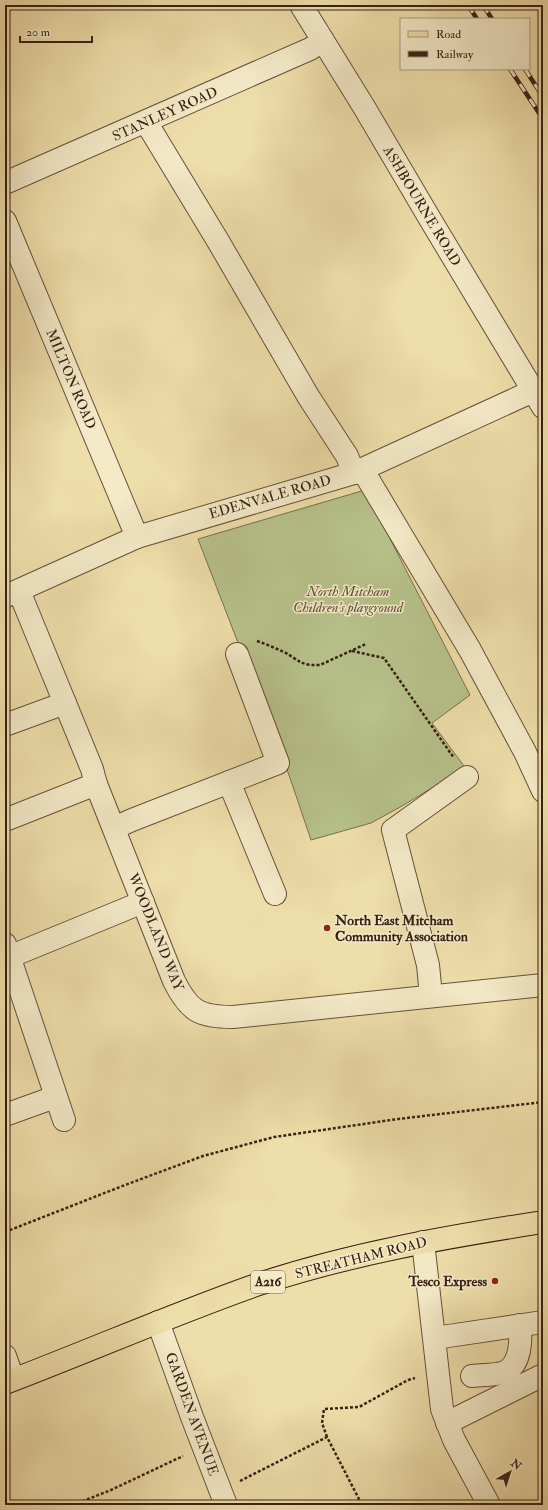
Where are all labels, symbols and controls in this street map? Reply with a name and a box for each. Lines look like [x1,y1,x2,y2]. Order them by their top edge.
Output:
scale bar [20,18,92,44]
legend [400,18,530,70]
text: 20 m [26,25,51,40]
text: Road [436,27,461,42]
text: Railway [436,47,474,62]
street label: STANLEY ROAD [110,83,220,145]
street label: ASHBOURNE ROAD [379,142,465,269]
street label: MILTON ROAD [42,327,100,431]
street label: EDENVALE ROAD [207,471,333,523]
park label: North Mitcham Children's playground [293,583,404,616]
street label: WOODLAND WAY [124,870,188,994]
place label: North East Mitcham Community Association [334,912,469,946]
marker: North East Mitcham Community Association [322,923,332,933]
street label: STREATHAM ROAD [293,1233,429,1283]
road number: A216 [251,1271,285,1293]
place label: Tesco Express [407,1273,487,1291]
marker: Tesco Express [490,1276,500,1286]
street label: GARDEN AVENUE [162,1350,222,1478]
north arrow [490,1452,530,1492]
text: N [507,1456,525,1473]

